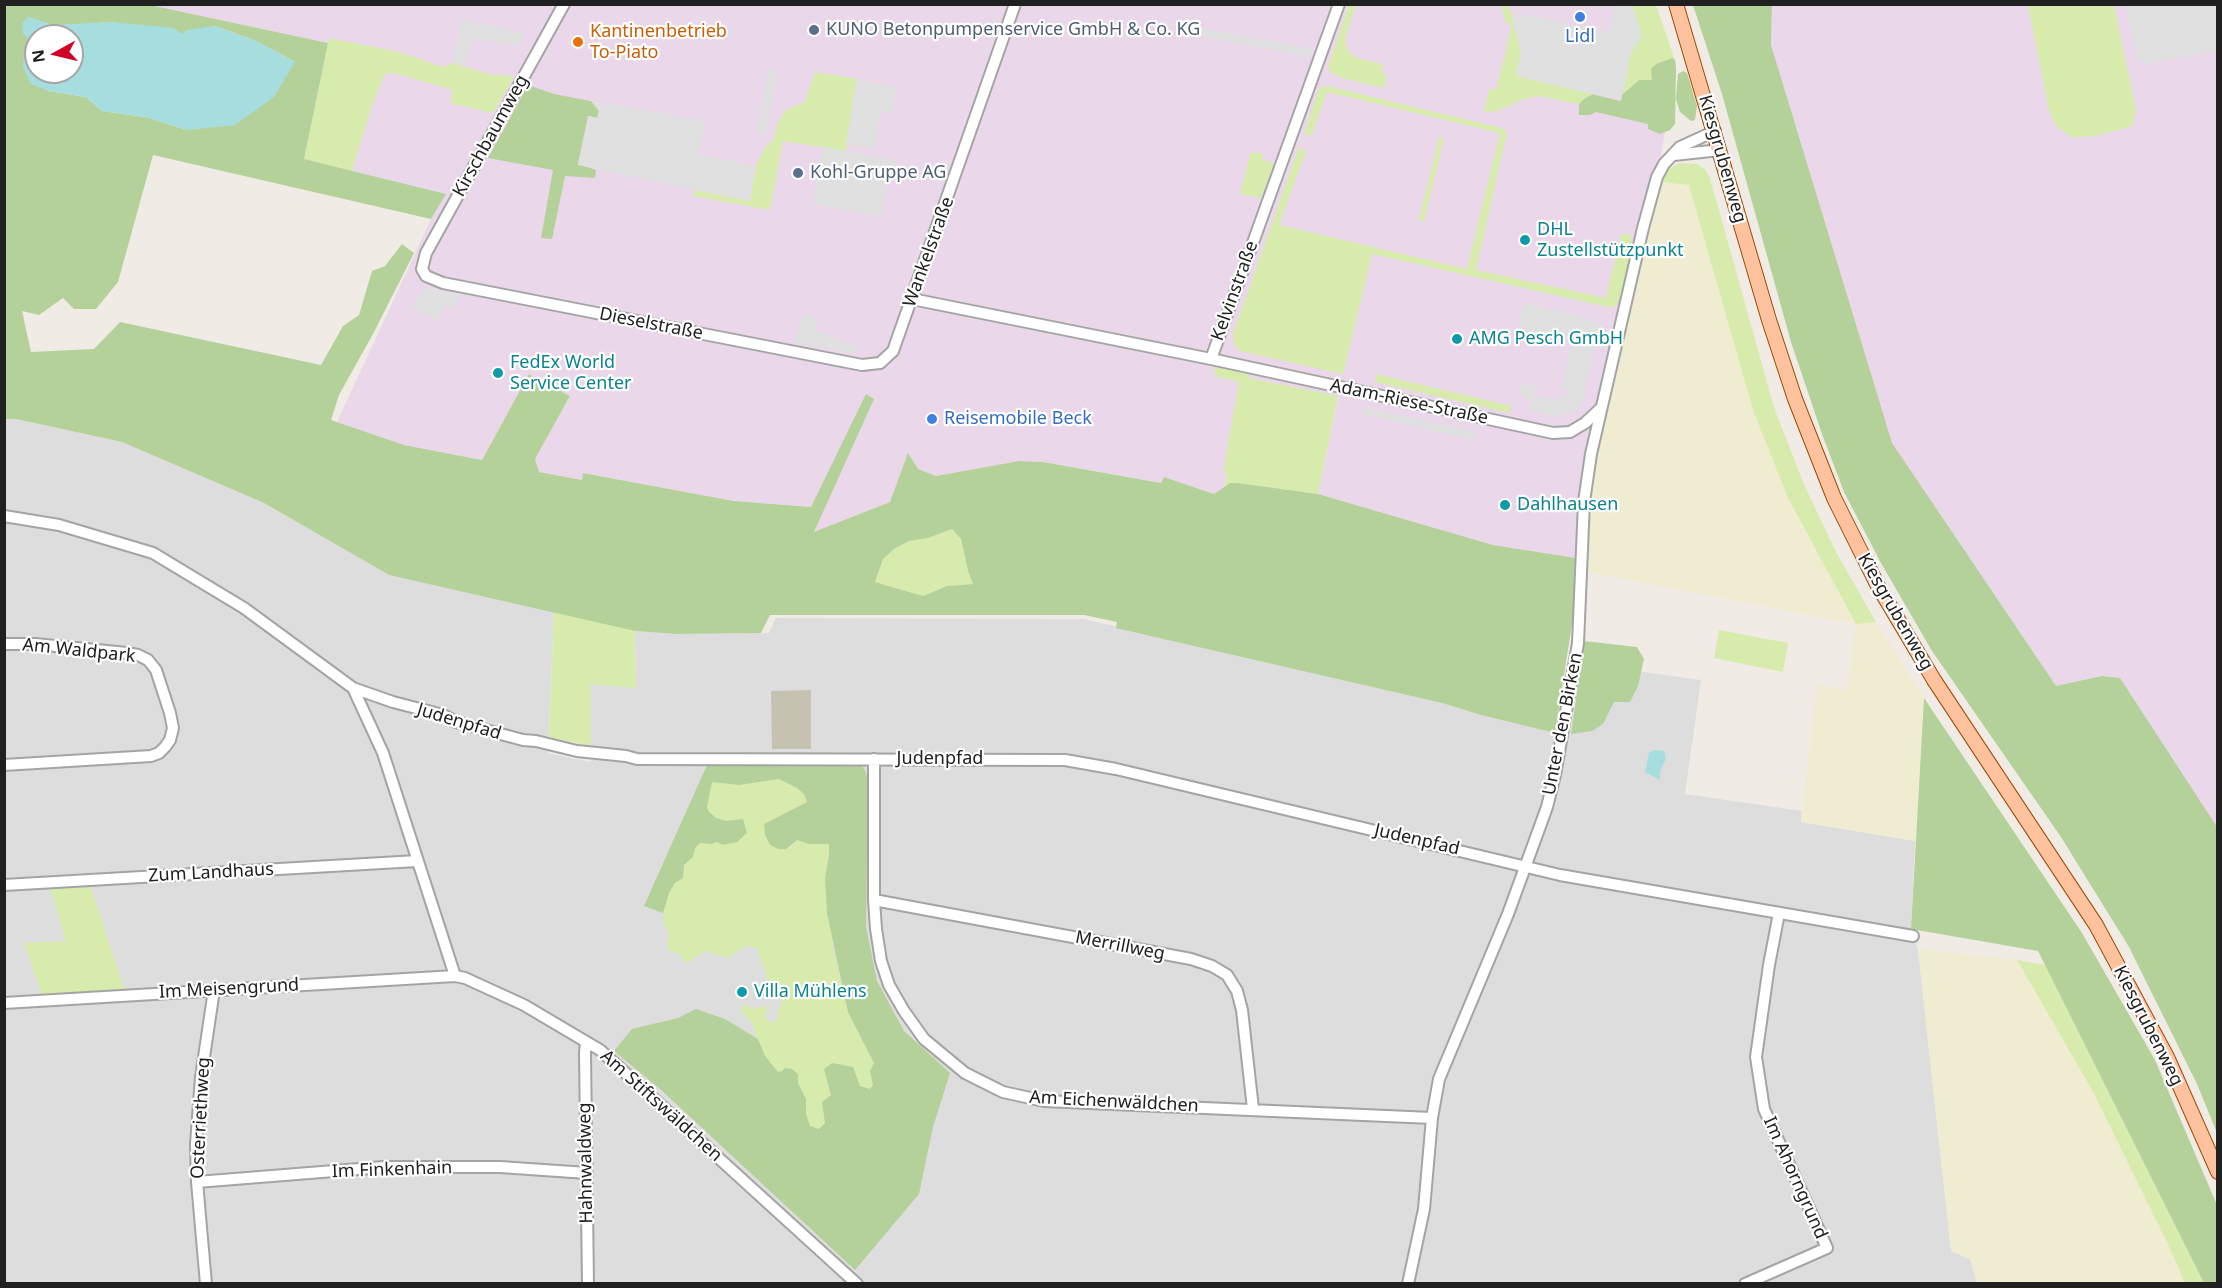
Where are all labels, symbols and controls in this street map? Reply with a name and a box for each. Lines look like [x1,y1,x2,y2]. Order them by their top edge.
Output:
marker: Lidl [1573,10,1587,24]
place label: KUNO Betonpumpenservice GmbH & Co. KG [826,19,1200,41]
place label: Kantinenbetrieb To-Piato [590,21,727,63]
marker: KUNO Betonpumpenservice GmbH & Co. KG [807,23,821,37]
north arrow [24,24,84,84]
place label: Lidl [1565,26,1595,48]
marker: Kantinenbetrieb To-Piato [571,35,585,49]
text: N [26,48,50,64]
street label: Kirschbaumweg [449,71,533,201]
street label: Kiesgrubenweg [1693,93,1751,225]
place label: Kohl-Gruppe AG [810,162,946,184]
marker: Kohl-Gruppe AG [791,166,805,180]
street label: Wankelstraße [899,194,959,310]
place label: DHL Zustellstützpunkt [1537,219,1684,262]
marker: DHL Zustellstützpunkt [1518,233,1532,247]
street label: Kelvinstraße [1207,238,1263,344]
street label: Dieselstraße [597,303,705,345]
place label: AMG Pesch GmbH [1469,328,1623,350]
marker: AMG Pesch GmbH [1450,332,1464,346]
place label: FedEx World Service Center [510,352,631,394]
marker: FedEx World Service Center [491,366,505,380]
street label: Adam-Riese-Straße [1328,375,1490,429]
place label: Reisemobile Beck [944,408,1092,430]
marker: Reisemobile Beck [925,412,939,426]
place label: Dahlhausen [1517,494,1618,516]
marker: Dahlhausen [1498,498,1512,512]
street label: Kiesgrubenweg [1853,549,1937,675]
street label: Am Waldpark [21,634,137,668]
street label: Unter den Birken [1539,651,1587,797]
street label: Judenpfad [414,699,504,745]
street label: Judenpfad [897,748,983,770]
street label: Judenpfad [1372,820,1462,860]
street label: Zum Landhaus [148,859,274,887]
street label: Merrillweg [1073,927,1167,965]
street label: Kiesgrubenweg [2108,962,2188,1090]
street label: Im Meisengrund [158,975,300,1003]
place label: Villa Mühlens [754,981,867,1003]
marker: Villa Mühlens [735,985,749,999]
street label: Am Stiftswäldchen [596,1046,726,1166]
street label: Osterriethweg [187,1057,215,1179]
street label: Am Eichenwäldchen [1029,1087,1199,1117]
street label: Hahnwaldweg [574,1102,598,1224]
street label: Im Ahorngrund [1758,1114,1832,1242]
street label: Im Finkenhain [331,1157,453,1183]

